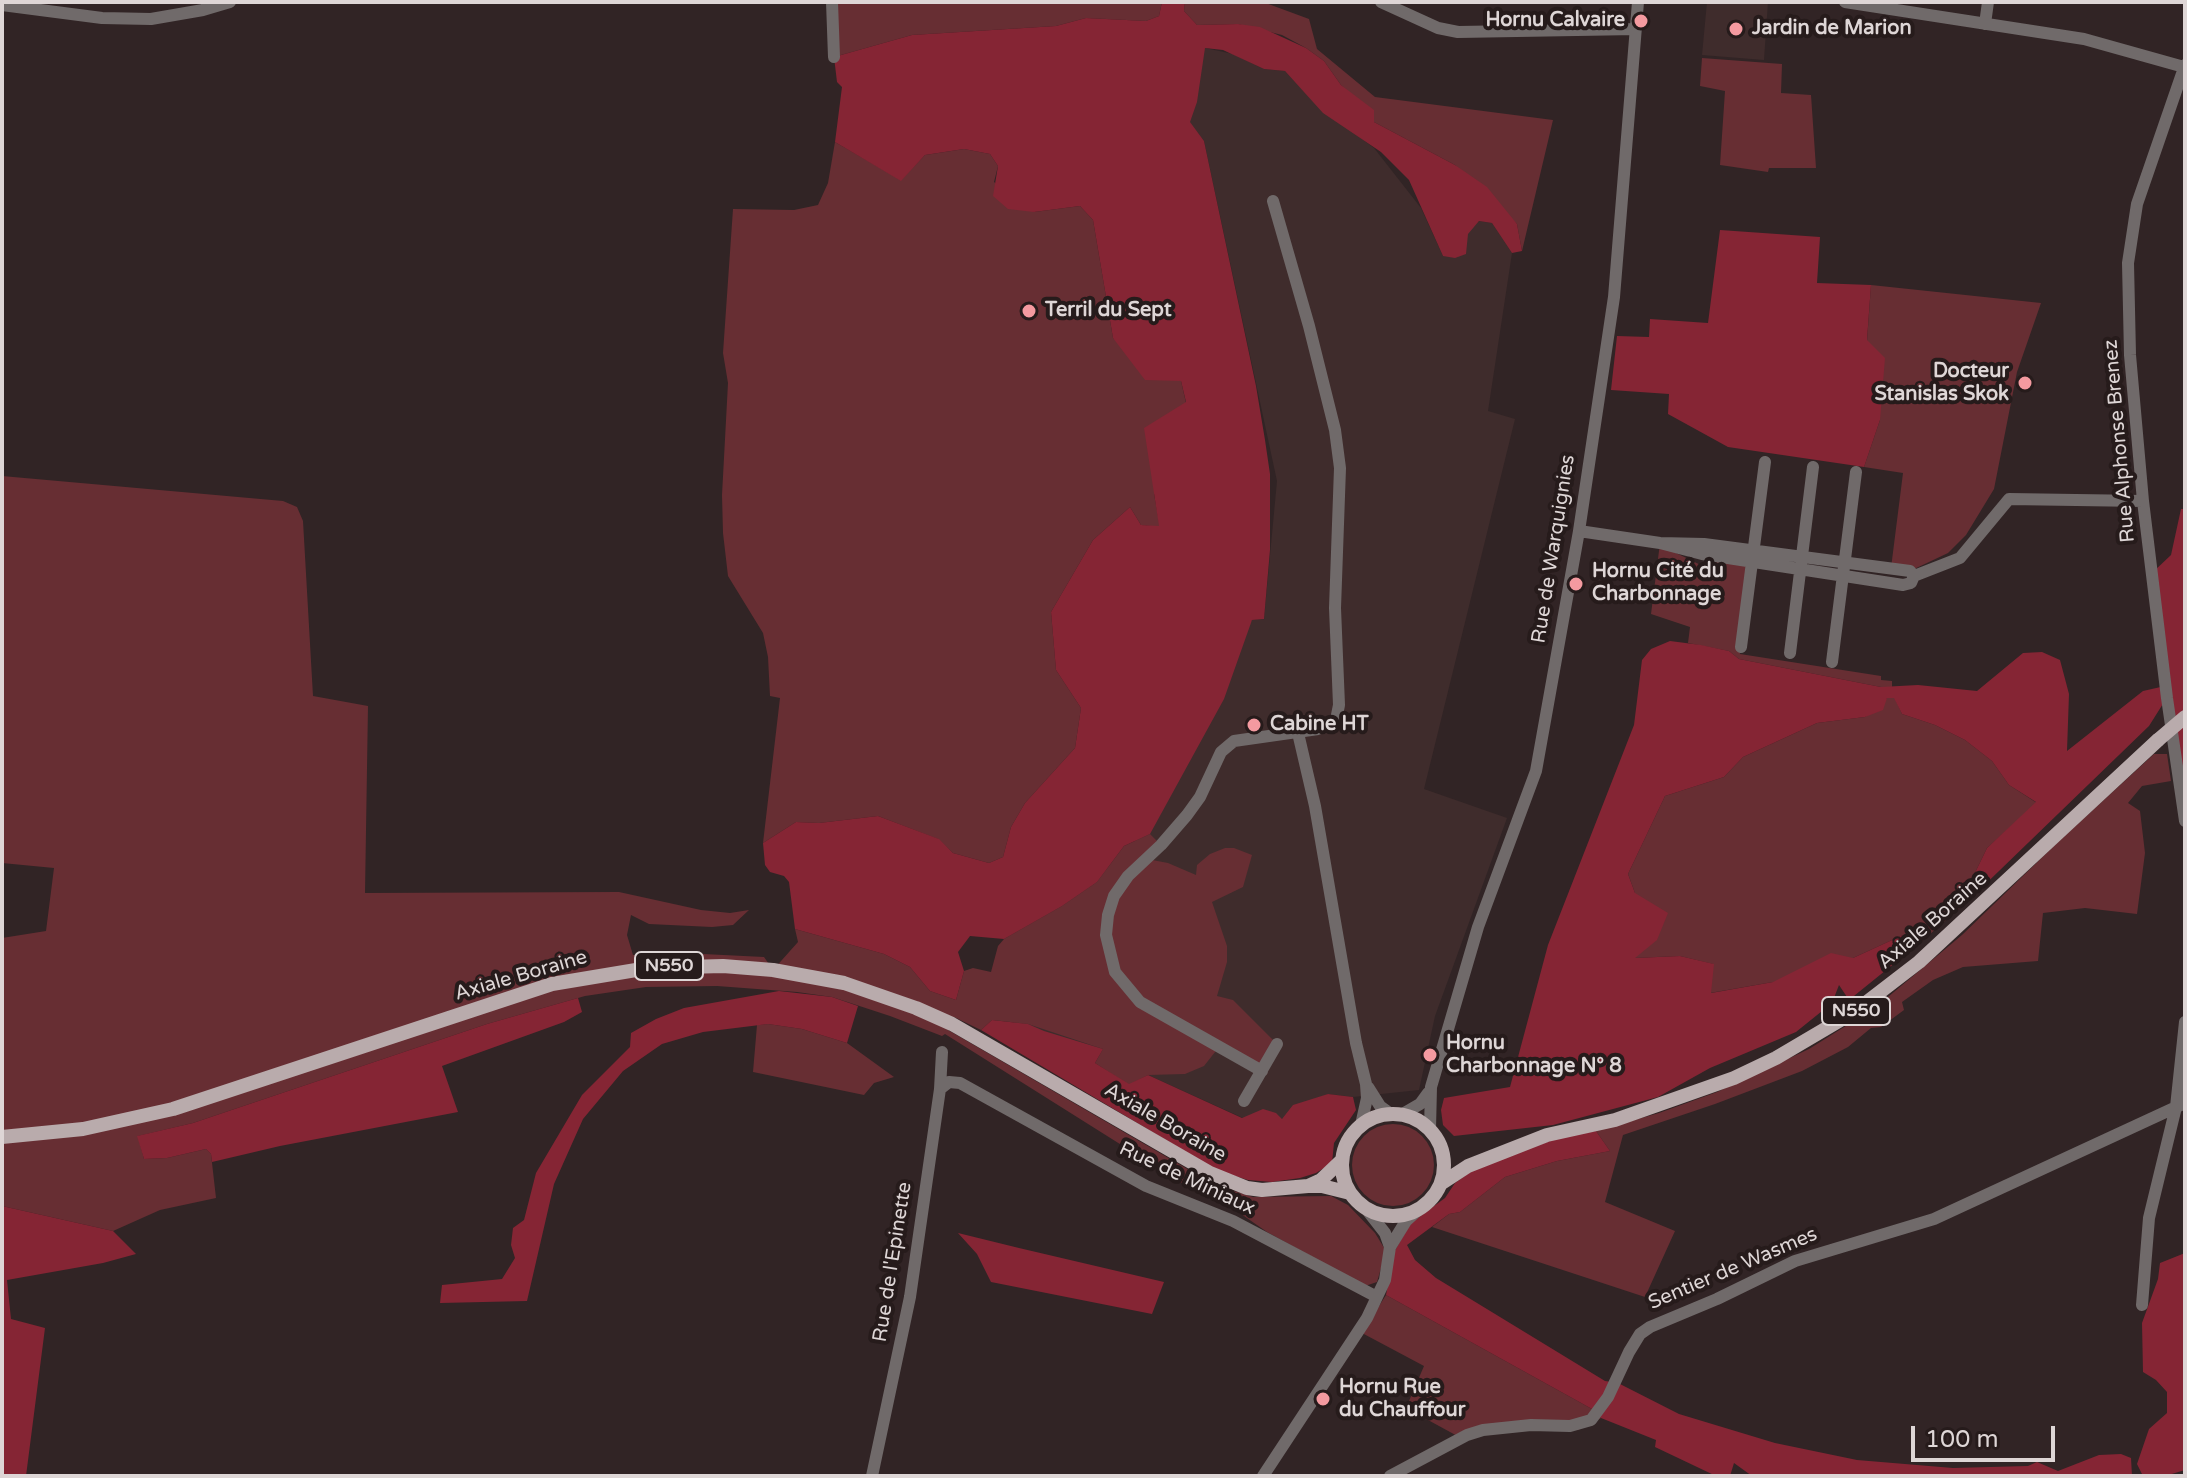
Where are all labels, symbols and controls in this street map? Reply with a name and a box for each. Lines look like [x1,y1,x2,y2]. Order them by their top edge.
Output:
place label: Hornu Calvaire [1485,9,1625,33]
marker: Hornu Calvaire [1632,12,1650,30]
place label: Jardin de Marion [1752,17,1912,41]
marker: Jardin de Marion [1727,20,1745,38]
place label: Terril du Sept [1045,299,1172,323]
marker: Terril du Sept [1020,302,1038,320]
street label: Rue Alphonse Brenez [2099,338,2141,544]
place label: Docteur Stanislas Skok [1875,360,2009,407]
marker: Docteur Stanislas Skok [2016,374,2034,392]
street label: Rue de Warquignies [1527,453,1581,645]
place label: Hornu Cité du Charbonnage [1592,560,1724,607]
marker: Hornu Cité du Charbonnage [1567,575,1585,593]
place label: Cabine HT [1270,713,1369,737]
marker: Cabine HT [1245,716,1263,734]
street label: Axiale Boraine [1874,867,1992,975]
street label: Axiale Boraine [452,946,590,1006]
road number: N550 [635,952,703,980]
road number: N550 [1822,997,1890,1025]
place label: Hornu Charbonnage N° 8 [1446,1032,1622,1079]
marker: Hornu Charbonnage N° 8 [1421,1046,1439,1064]
street label: Axiale Boraine [1100,1078,1230,1168]
street label: Rue de Miniaux [1115,1137,1259,1221]
street label: Rue de l'Epinette [869,1180,917,1344]
street label: Sentier de Wasmes [1645,1223,1821,1315]
place label: Hornu Rue du Chauffour [1339,1376,1465,1423]
marker: Hornu Rue du Chauffour [1314,1390,1332,1408]
scale bar [1915,1410,2059,1460]
text: 100 m [1925,1425,1999,1454]

